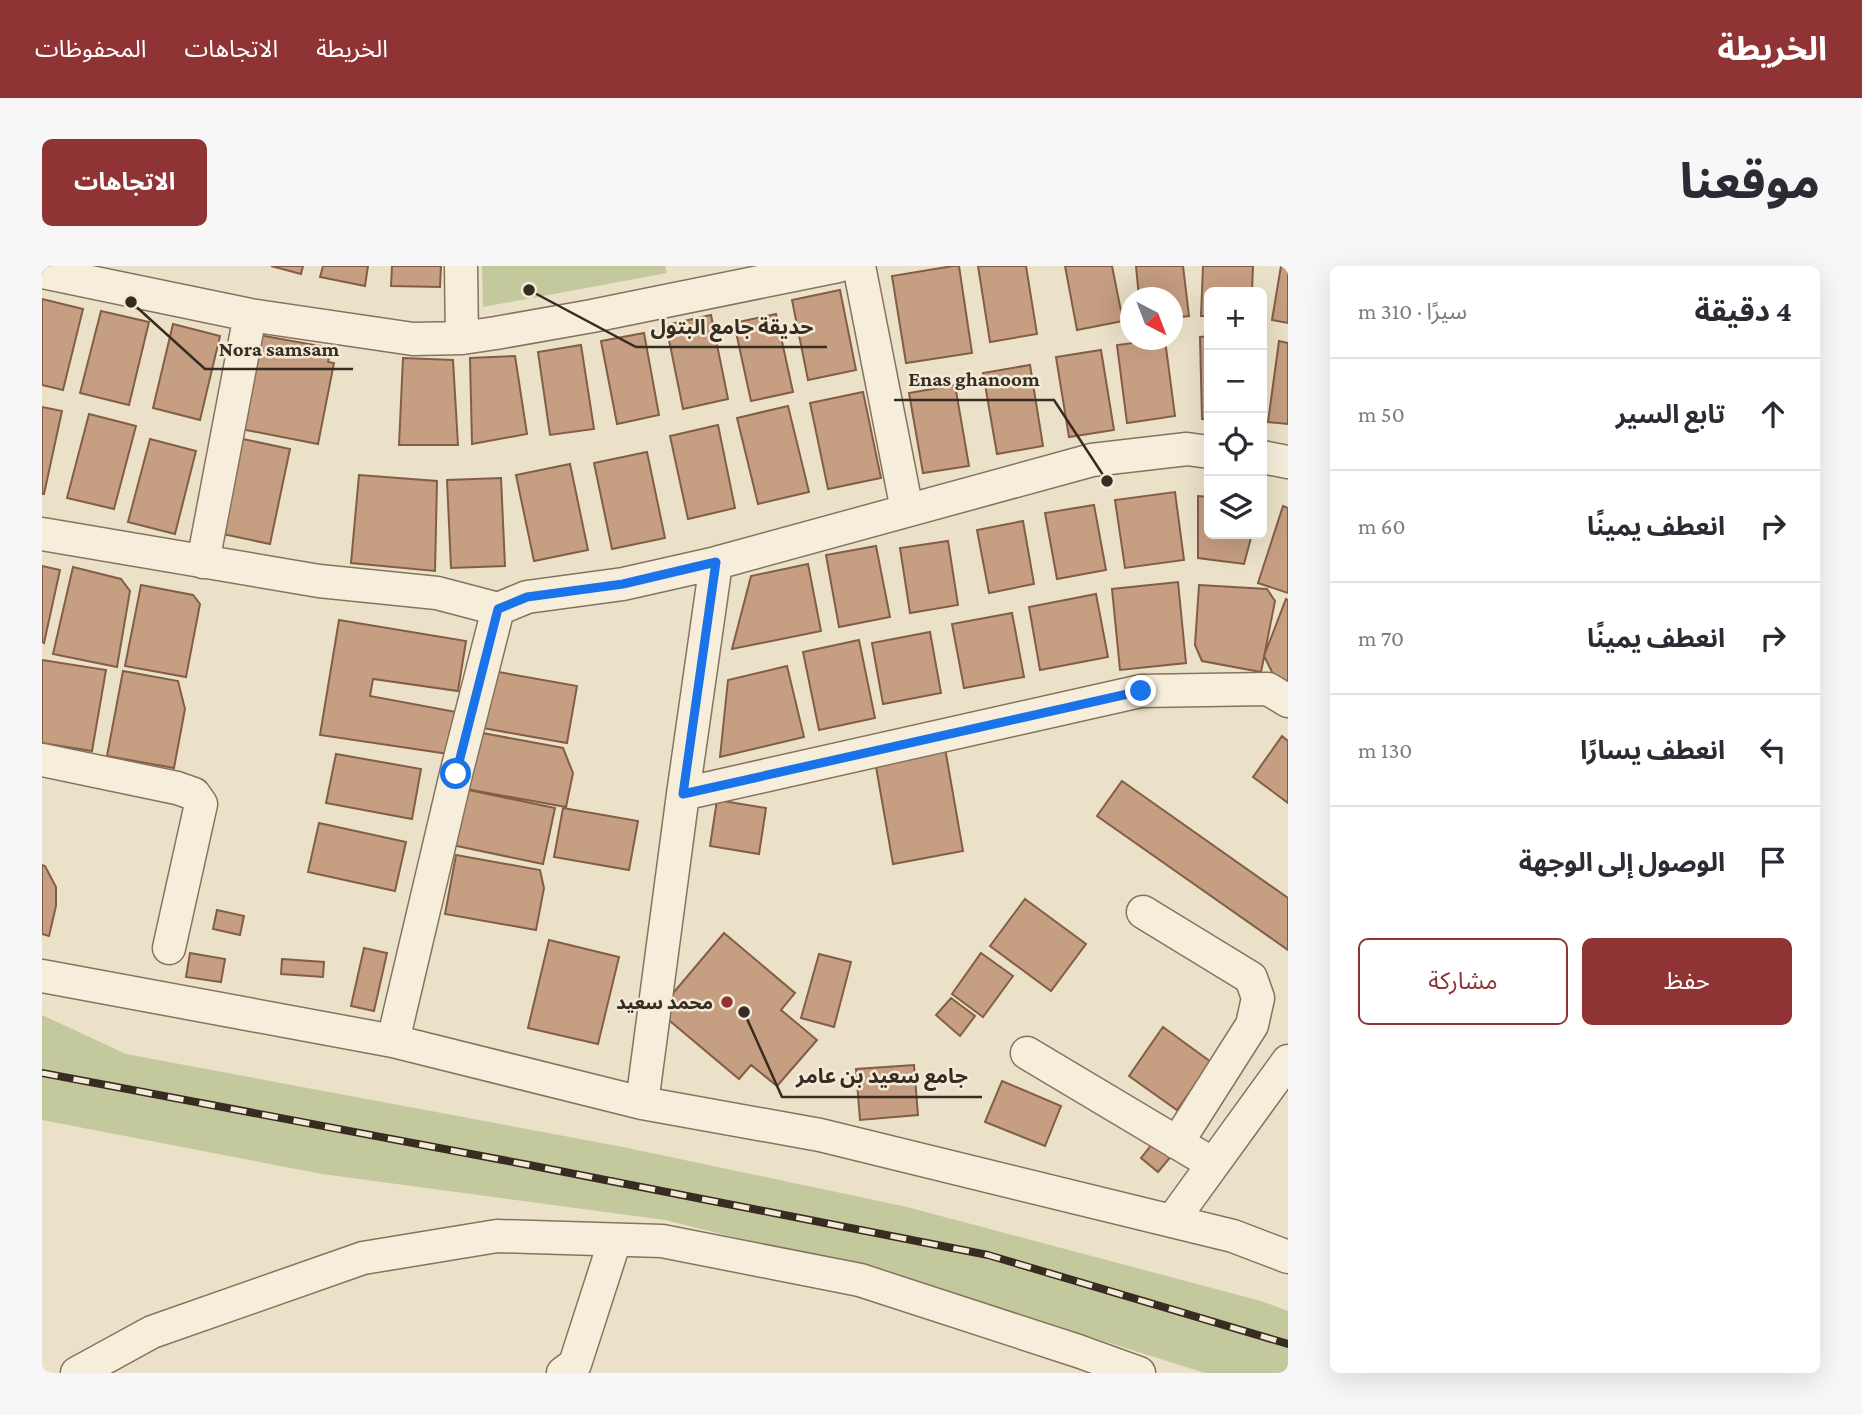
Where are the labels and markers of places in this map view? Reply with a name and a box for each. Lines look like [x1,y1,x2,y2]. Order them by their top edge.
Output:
callout: حديقة جامع البتول [636,305,827,347]
callout: Nora samsam [205,327,353,369]
callout: Enas ghanoom [894,358,1054,400]
place label: محمد سعيد [616,992,713,1013]
marker: محمد سعيد [719,994,735,1010]
callout: جامع سعيد بن عامر [782,1055,982,1097]

